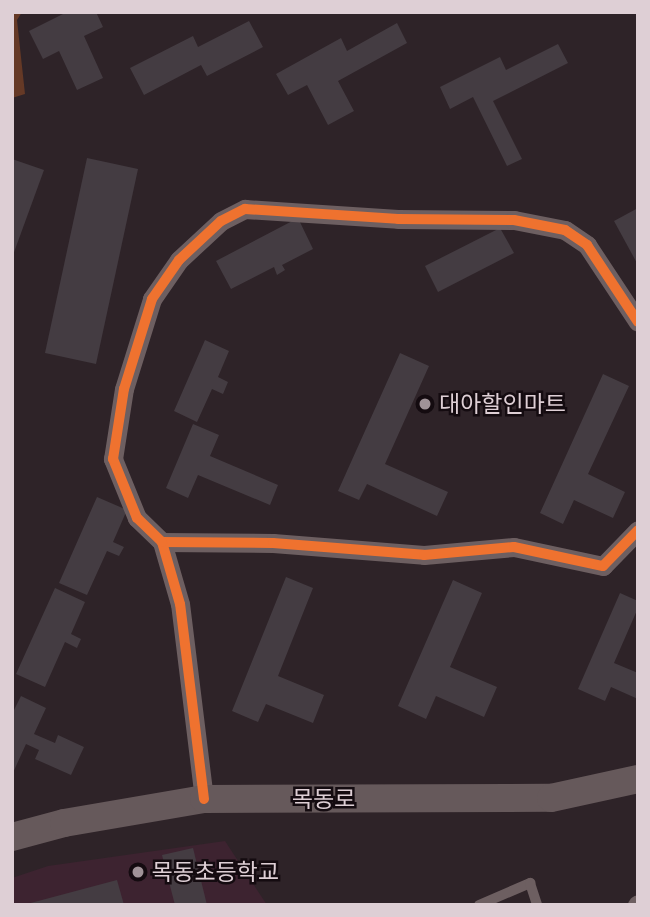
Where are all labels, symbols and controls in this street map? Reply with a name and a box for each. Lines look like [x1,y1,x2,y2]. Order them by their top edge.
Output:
place label: 대아할인마트 [439,390,566,418]
marker: 대아할인마트 [417,396,433,412]
street label: 목동로 [292,785,356,813]
place label: 목동초등학교 [152,858,279,886]
marker: 목동초등학교 [130,864,146,880]

